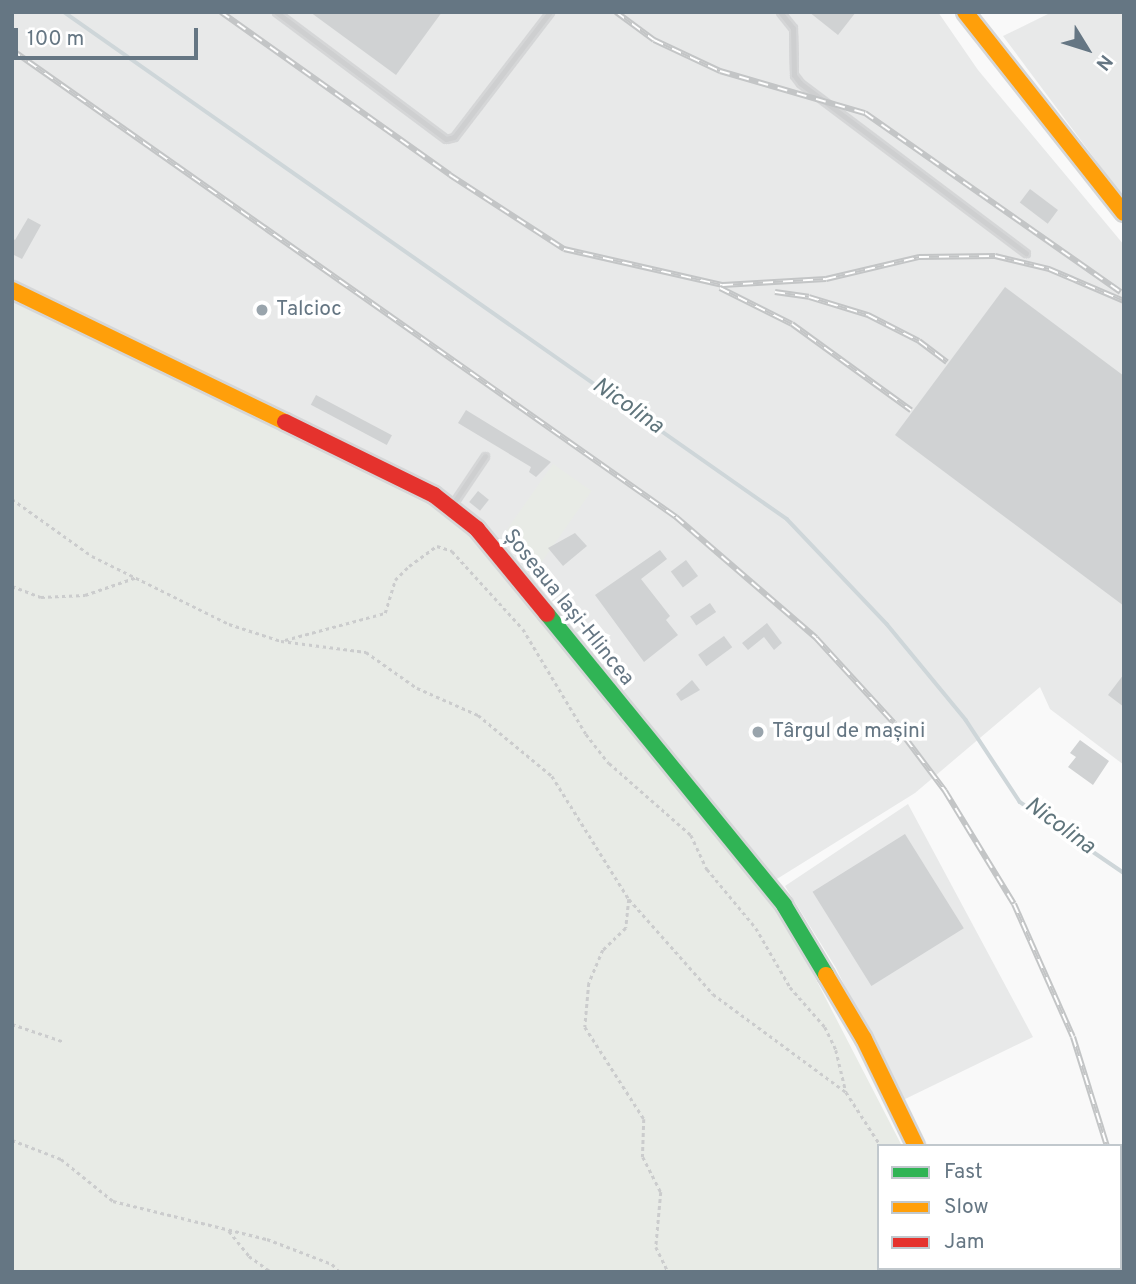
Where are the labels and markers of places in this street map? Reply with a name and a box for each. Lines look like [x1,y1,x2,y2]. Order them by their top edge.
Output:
place label: Talcioc [276,297,342,323]
marker: Talcioc [254,302,270,318]
place label: Târgul de mașini [772,719,925,745]
marker: Târgul de mașini [750,724,766,740]

